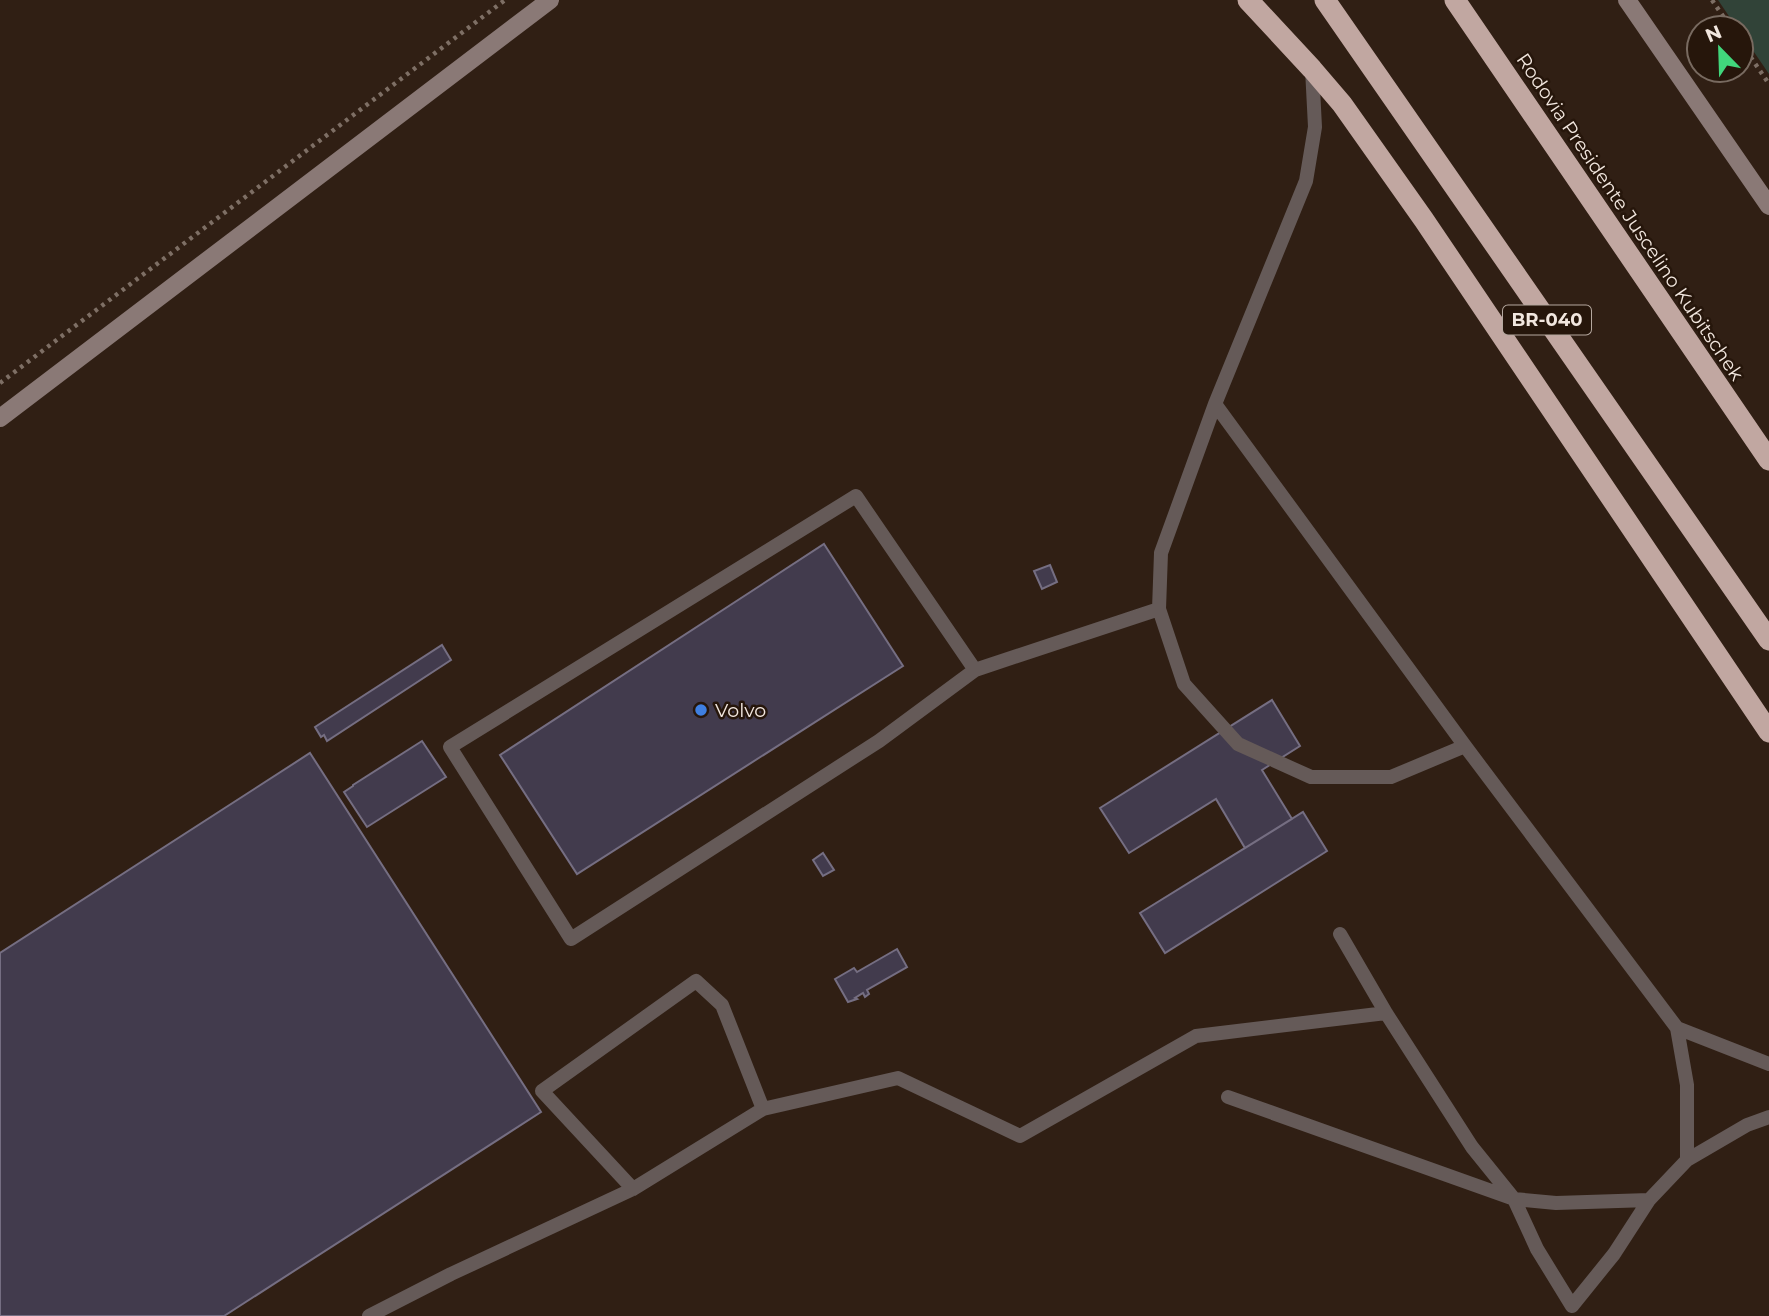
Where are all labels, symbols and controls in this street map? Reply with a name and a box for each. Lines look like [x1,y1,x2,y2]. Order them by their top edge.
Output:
north arrow [1685,14,1755,84]
text: N [1702,20,1725,47]
street label: Rodovia Presidente Juscelino Kubitschek [1512,49,1749,385]
road number: BR-040 [1503,306,1591,334]
place label: Volvo [715,699,766,722]
marker: Volvo [693,702,709,718]

